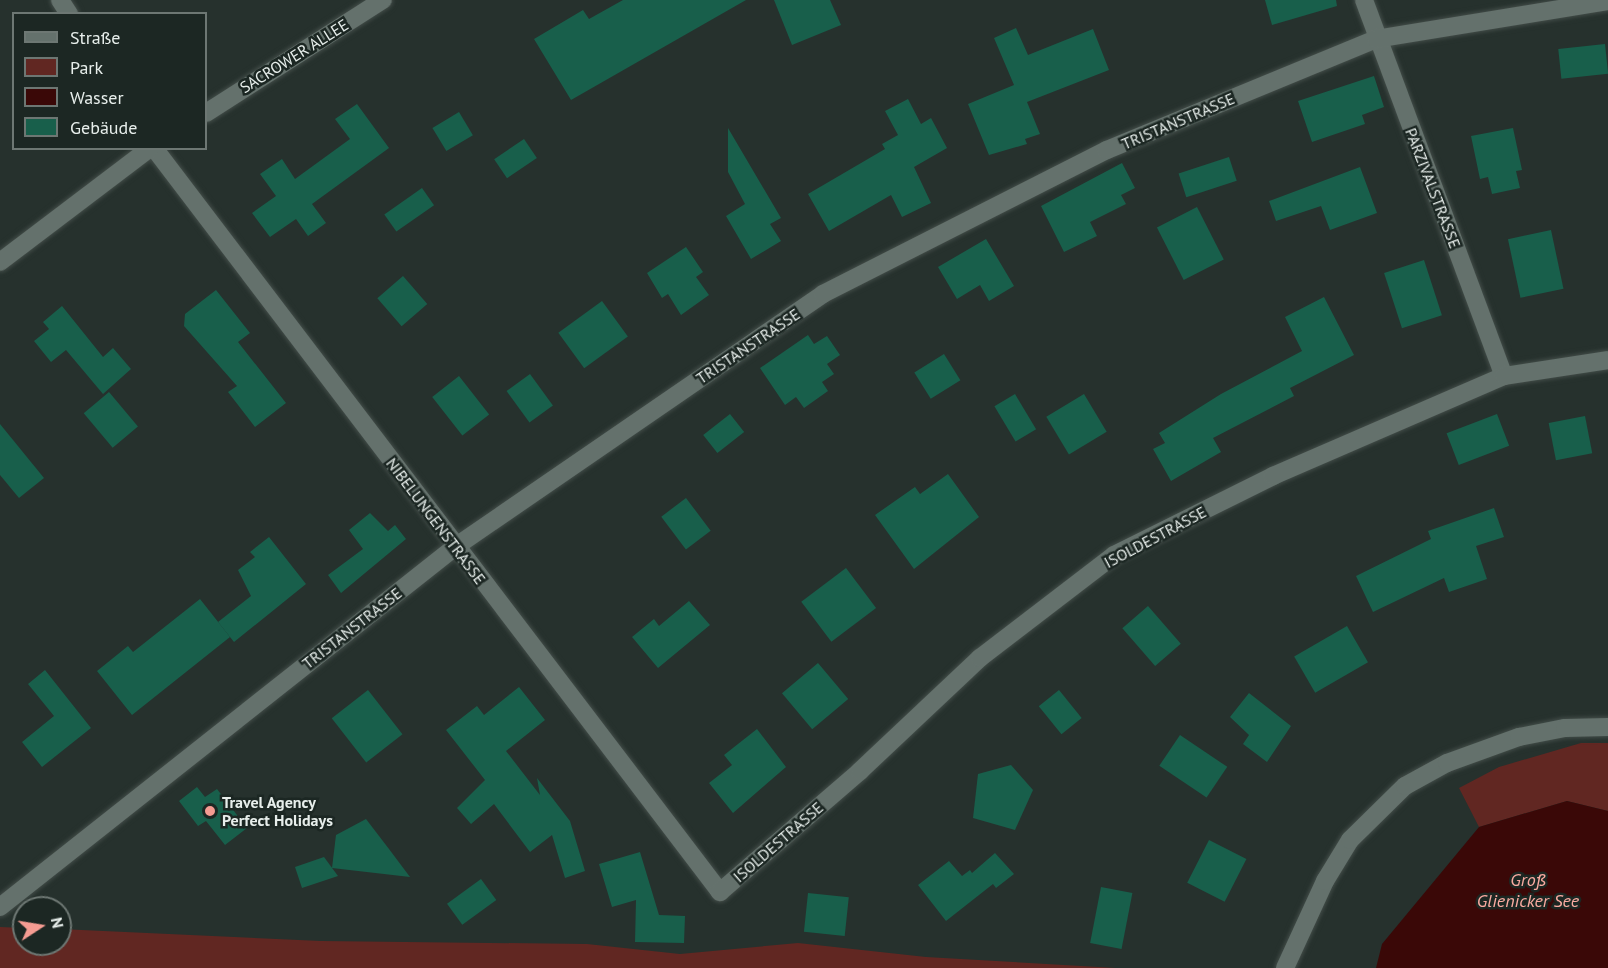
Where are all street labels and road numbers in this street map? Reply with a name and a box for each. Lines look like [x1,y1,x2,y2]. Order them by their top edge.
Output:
street label: SACROWER ALLEE [236,15,352,97]
street label: TRISTANSTRASSE [1119,89,1237,153]
street label: PARZIVALSTRASSE [1401,125,1465,251]
street label: TRISTANSTRASSE [693,304,803,388]
street label: NIBELUNGENSTRASSE [382,454,490,588]
street label: ISOLDESTRASSE [1101,502,1209,572]
street label: TRISTANSTRASSE [298,583,406,673]
street label: ISOLDESTRASSE [729,798,827,886]

